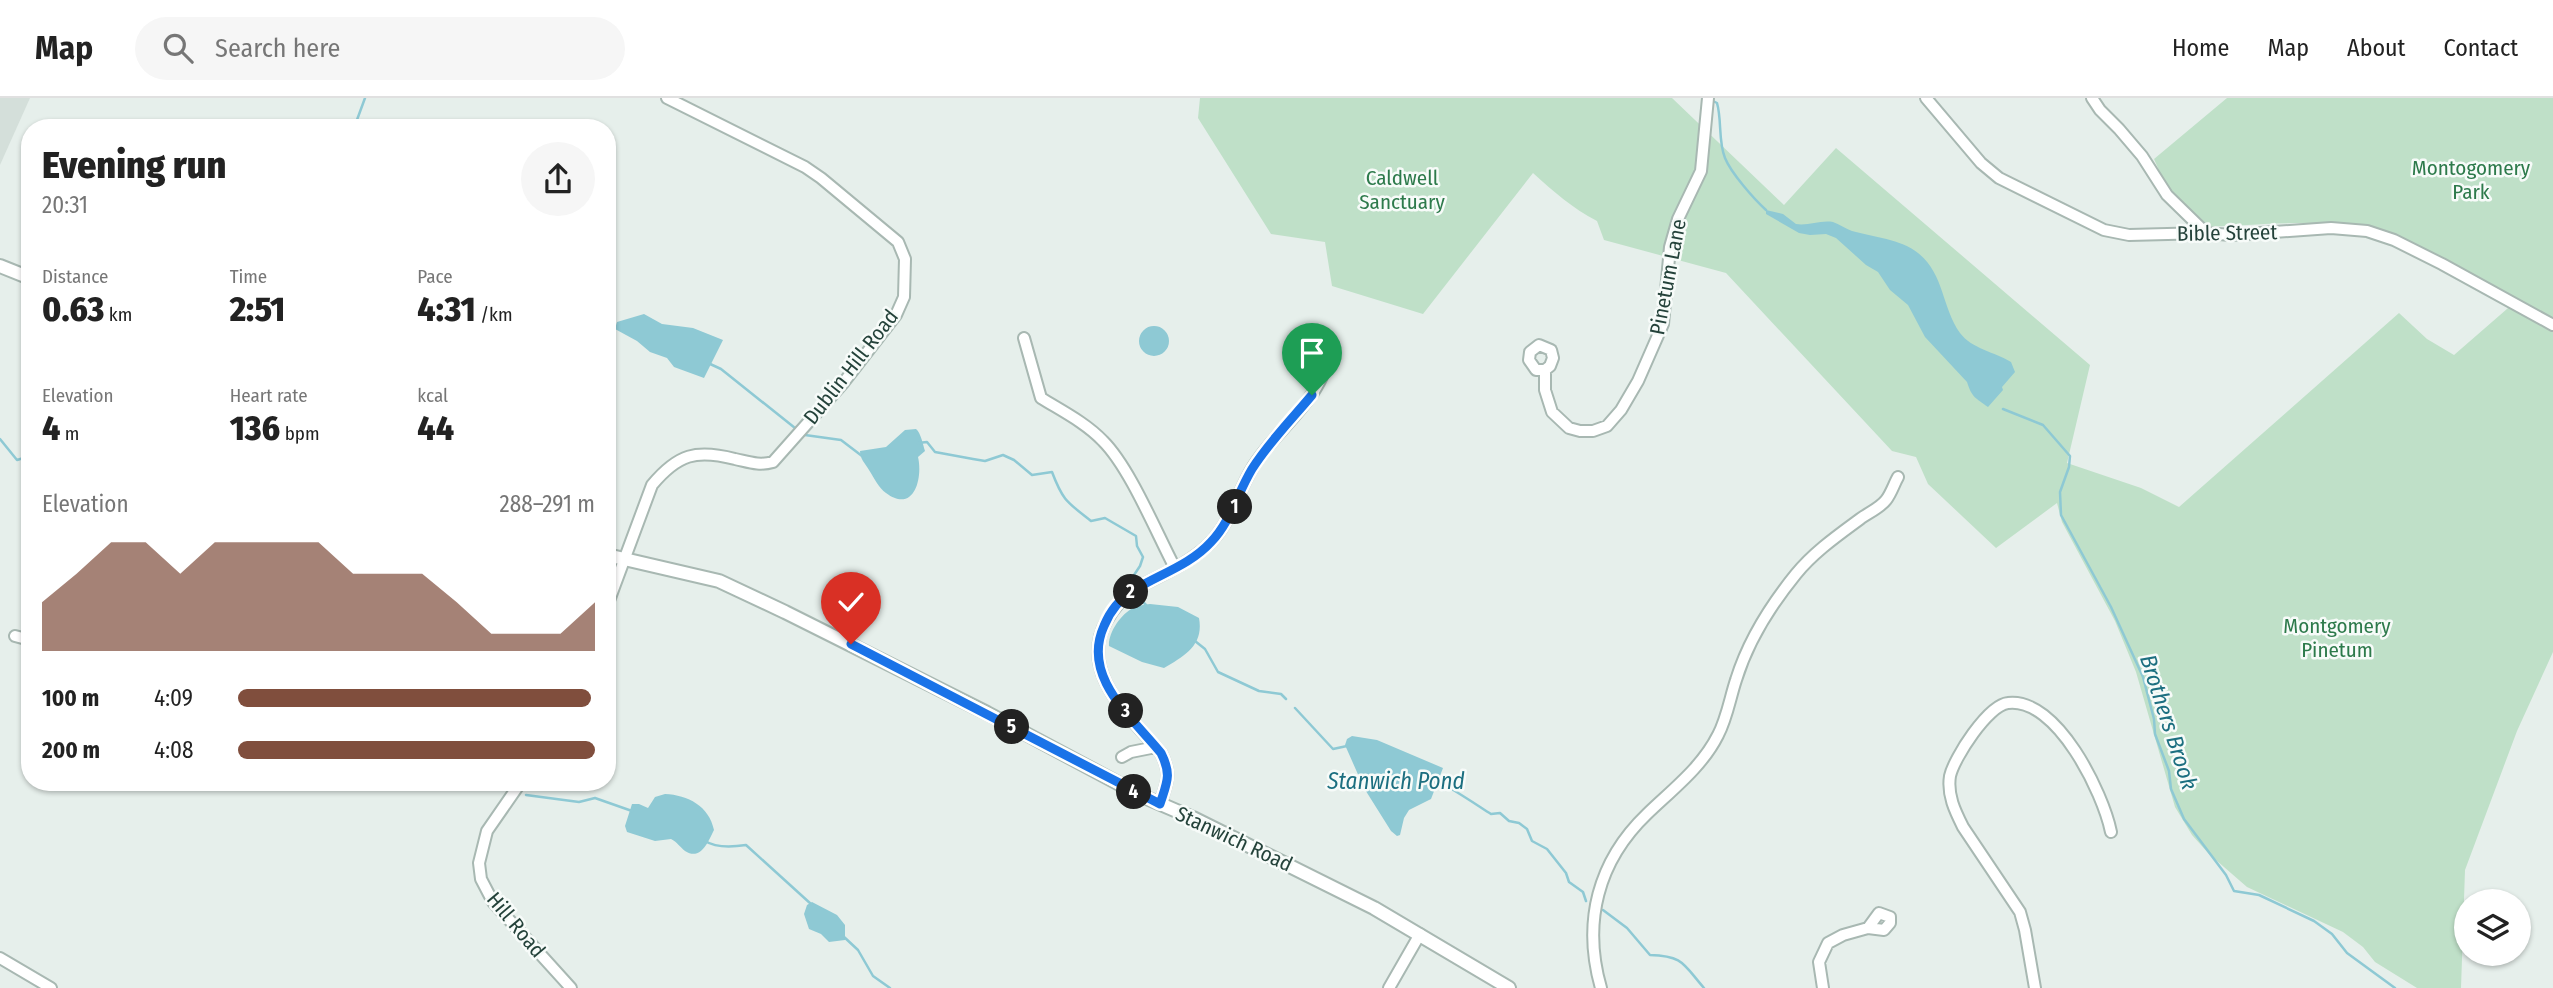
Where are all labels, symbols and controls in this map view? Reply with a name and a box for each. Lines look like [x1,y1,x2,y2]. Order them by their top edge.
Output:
search box [135,17,625,80]
text: Map [35,28,93,68]
icon: search [159,29,197,67]
text: Search here [215,33,340,64]
text: Home [2172,34,2229,62]
text: Map [2267,34,2309,62]
text: About [2347,34,2405,62]
text: Contact [2443,34,2518,62]
text: Evening run [42,142,226,188]
button: share [521,142,595,216]
park label: Montogomery Park [2412,155,2531,205]
park label: Caldwell Sanctuary [1359,165,1445,215]
text: 20:31 [42,191,88,219]
street label: Pinetum Lane [1644,217,1692,337]
street label: Bible Street [2177,219,2278,247]
text: Distance [42,265,109,288]
text: Time [230,265,267,288]
text: Pace [417,265,453,288]
text: 0.63 [42,288,104,330]
text: 2:51 [230,288,285,330]
text: 4:31 [417,288,476,330]
text: km [104,303,132,326]
text: /km [476,303,513,326]
street label: Dublin Hill Road [798,304,904,430]
pin [1282,323,1342,395]
icon: arrive [1293,334,1331,372]
text: Elevation [42,384,114,407]
text: Heart rate [230,384,308,407]
text: kcal [417,384,448,407]
text: 4 [42,407,60,449]
text: 136 [230,407,280,449]
text: 44 [417,407,454,449]
text: m [60,422,79,445]
text: bpm [280,422,320,445]
text: Elevation [42,490,129,518]
text: 288–291 m [500,490,595,518]
pin: 1 [1218,490,1252,524]
text: 1 [1230,495,1239,518]
pin [821,572,881,644]
pin: 2 [1114,574,1148,610]
text: 2 [1126,580,1135,603]
icon: check [832,583,870,621]
park label: Montgomery Pinetum [2283,613,2391,663]
water label: Brothers Brook [2134,651,2204,793]
text: 100 m [42,684,99,712]
text: 4:09 [154,684,193,712]
pin: 3 [1108,694,1144,728]
text: 3 [1121,699,1130,722]
pin: 5 [995,710,1030,744]
text: 5 [1007,715,1016,738]
text: 200 m [42,736,100,764]
text: 4:08 [154,736,194,764]
water label: Stanwich Pond [1326,767,1465,795]
pin: 4 [1116,774,1152,810]
text: 4 [1129,780,1138,803]
street label: Stanwich Road [1171,801,1297,877]
street label: Hill Road [481,887,551,963]
map controls [2454,889,2531,966]
button: layers [2454,889,2531,966]

